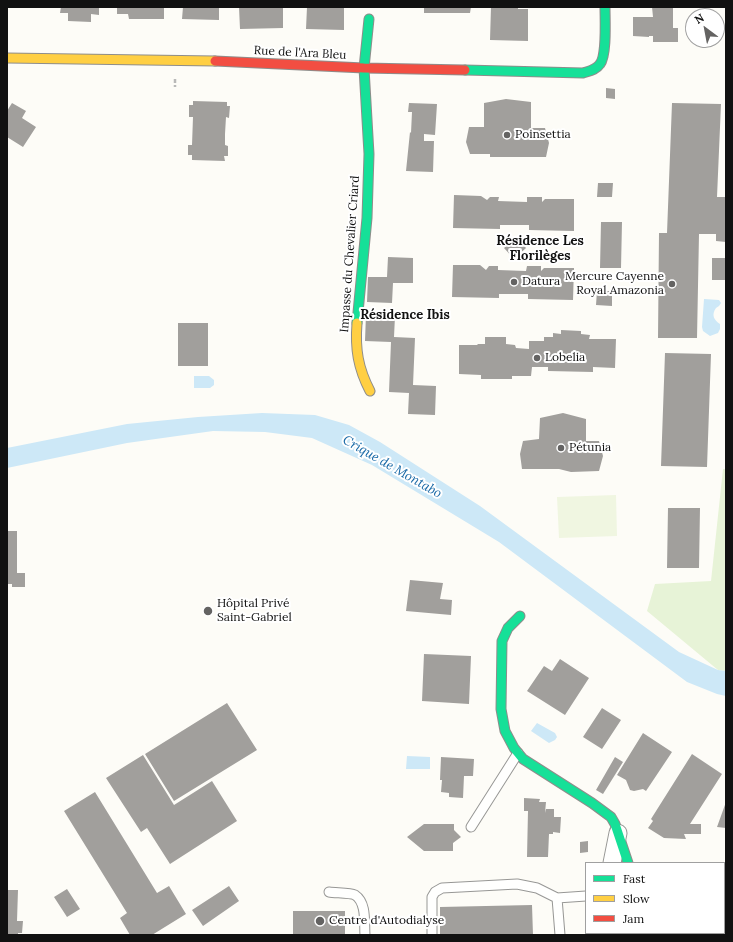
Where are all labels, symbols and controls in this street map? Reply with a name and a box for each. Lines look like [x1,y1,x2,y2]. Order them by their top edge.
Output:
north arrow [685,8,725,48]
text: N [692,10,706,27]
street label: Rue de l'Ara Bleu [253,43,347,63]
place label: Poinsettia [515,128,571,142]
marker: Poinsettia [502,130,512,140]
street label: Impasse du Chevalier Criard [337,175,363,333]
district label: Résidence Les Florilèges [496,233,584,264]
place label: Mercure Cayenne Royal Amazonia [565,270,664,298]
place label: Datura [522,275,560,289]
marker: Datura [509,277,519,287]
marker: Mercure Cayenne Royal Amazonia [667,279,677,289]
district label: Résidence Ibis [360,307,450,323]
place label: Lobelia [545,351,585,365]
marker: Lobelia [532,353,542,363]
water label: Crique de Montabo [340,432,444,502]
place label: Pétunia [569,441,611,455]
marker: Pétunia [556,443,566,453]
place label: Hôpital Privé Saint-Gabriel [217,597,292,625]
marker: Hôpital Privé Saint-Gabriel [202,605,214,617]
legend [585,862,725,934]
text: Fast [623,871,646,886]
text: Slow [623,891,650,906]
text: Jam [623,911,644,926]
place label: Centre d'Autodialyse [329,914,444,928]
marker: Centre d'Autodialyse [314,915,326,927]

